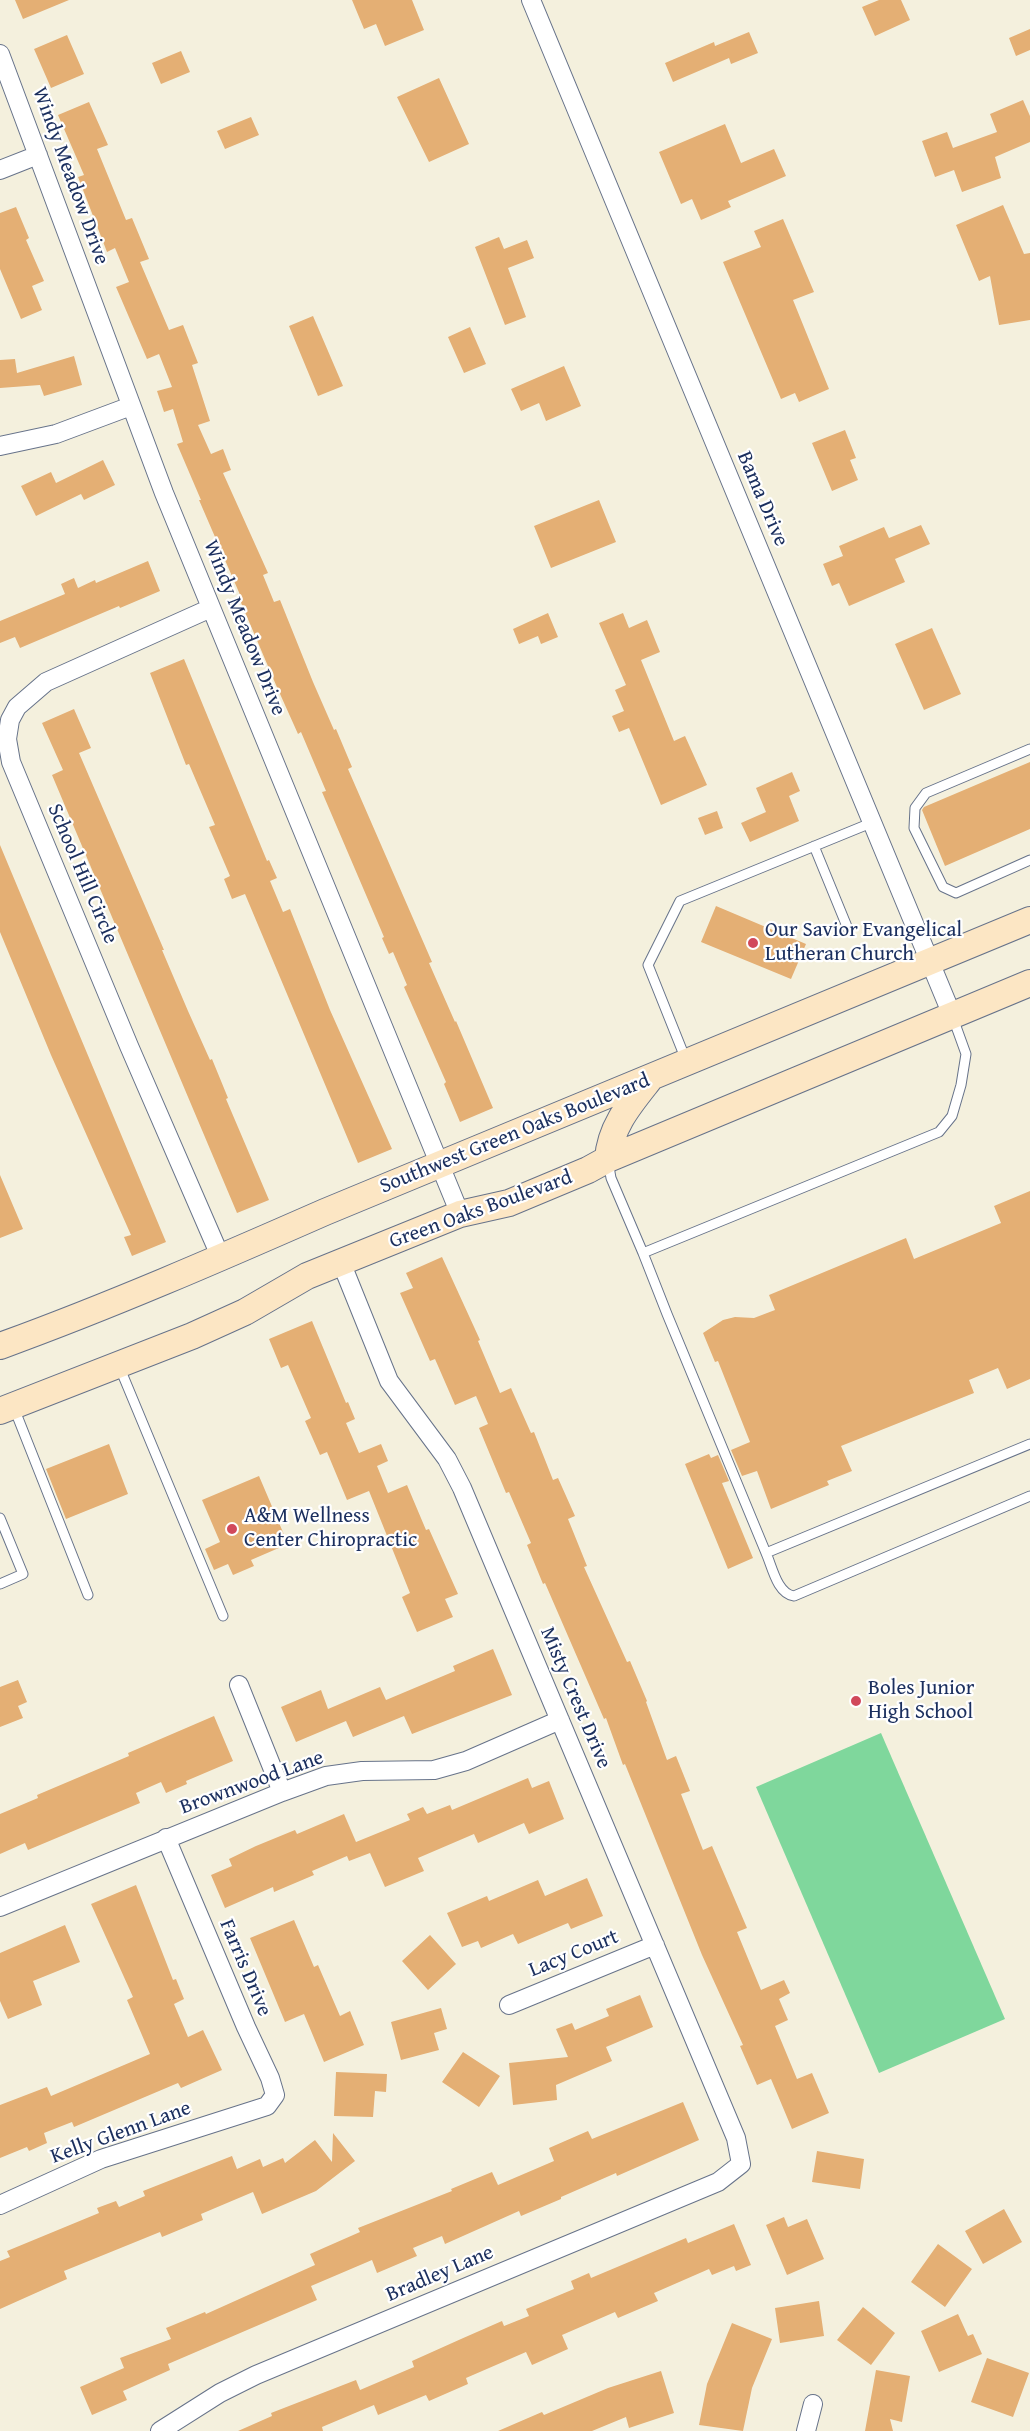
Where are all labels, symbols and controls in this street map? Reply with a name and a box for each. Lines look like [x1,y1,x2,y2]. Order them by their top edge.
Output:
street label: Windy Meadow Drive [26,84,114,268]
street label: Bama Drive [731,448,793,550]
street label: Windy Meadow Drive [197,537,291,719]
street label: School Hill Circle [41,800,123,948]
place label: Our Savior Evangelical Lutheran Church [765,918,962,968]
marker: Our Savior Evangelical Lutheran Church [746,936,760,950]
street label: Southwest Green Oaks Boulevard [376,1068,654,1200]
street label: Green Oaks Boulevard [386,1165,576,1255]
place label: A&M Wellness Center Chiropractic [244,1504,417,1554]
marker: A&M Wellness Center Chiropractic [225,1522,239,1536]
street label: Misty Crest Drive [534,1624,616,1772]
place label: Boles Junior High School [868,1676,974,1726]
marker: Boles Junior High School [849,1694,863,1708]
street label: Brownwood Lane [177,1745,327,1821]
street label: Farris Drive [213,1916,277,2020]
street label: Lacy Court [526,1925,622,1983]
street label: Kelly Glenn Lane [47,2096,195,2170]
street label: Bradley Lane [383,2240,497,2308]

